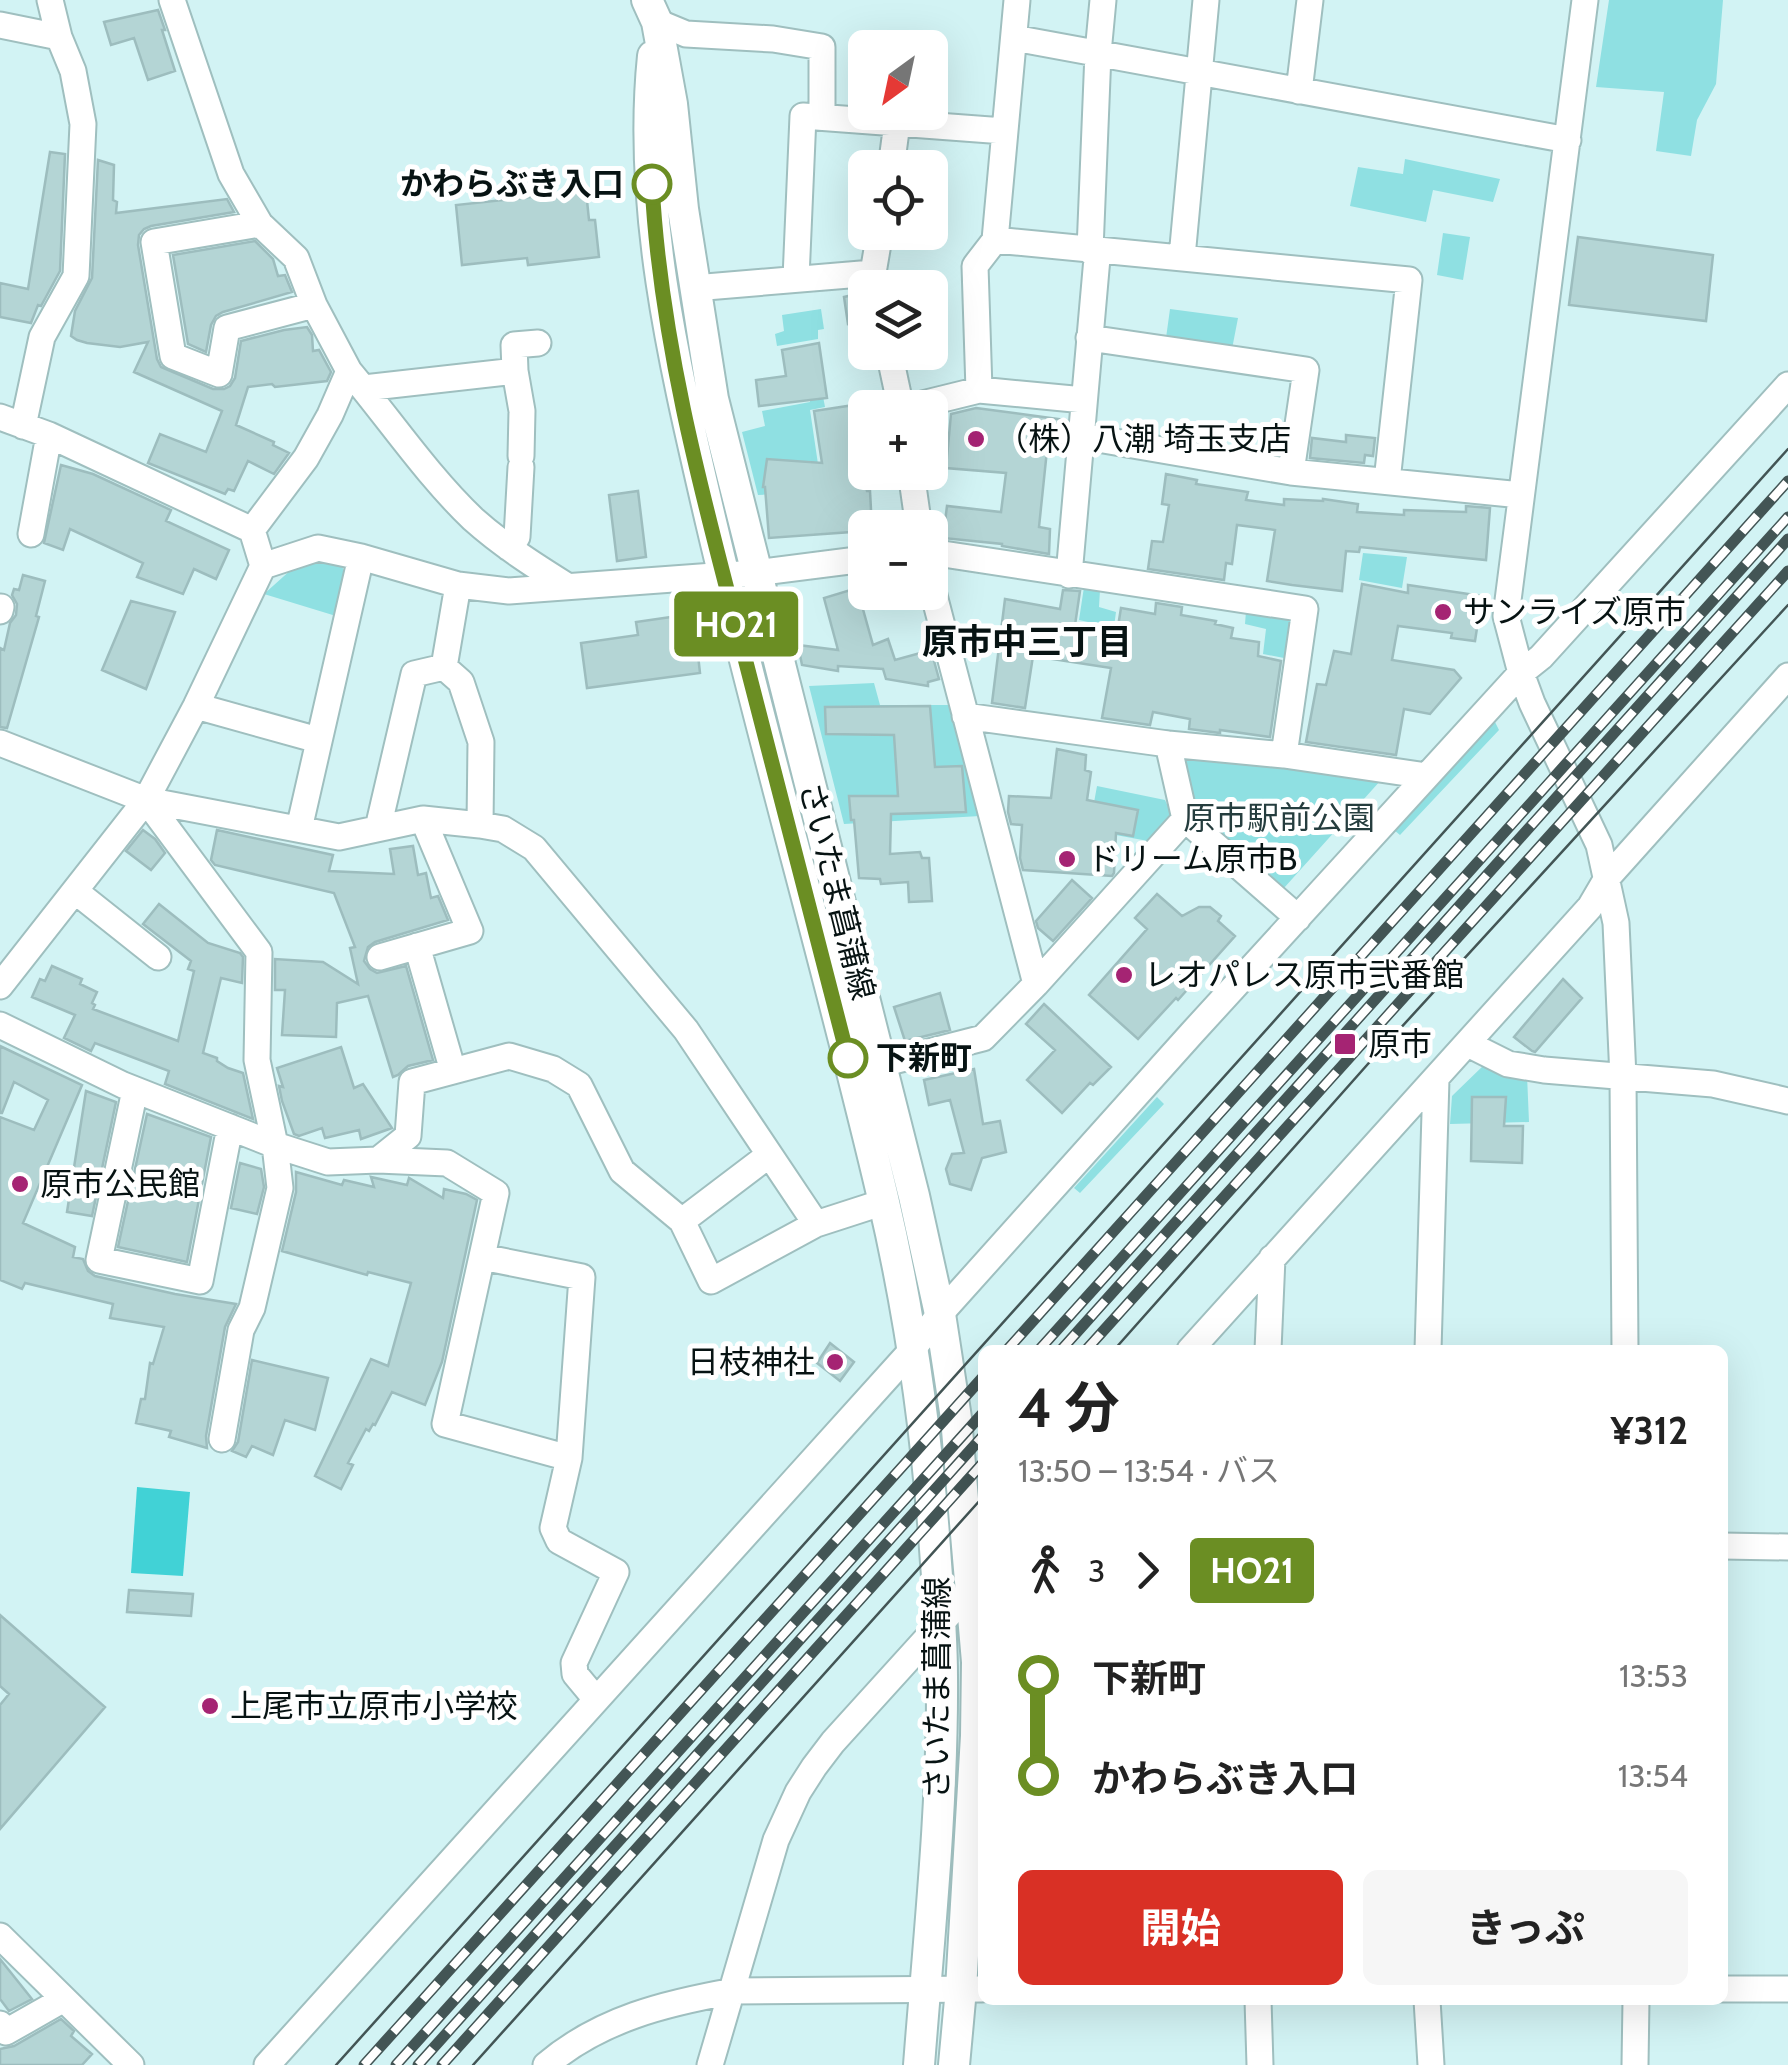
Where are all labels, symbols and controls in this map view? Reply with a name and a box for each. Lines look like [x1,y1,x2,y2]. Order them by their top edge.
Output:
north arrow [848,30,948,130]
map controls [848,30,948,610]
button: locate [848,150,948,250]
place label: かわらぶき入口 [400,164,624,203]
marker: かわらぶき入口 [633,165,671,203]
button: layers [848,270,948,370]
button: + [848,390,948,490]
place label: （株）八潮 埼玉支店 [996,419,1291,458]
marker: （株）八潮 埼玉支店 [965,428,987,450]
button: − [848,510,948,610]
line badge: HO21 [666,592,806,656]
place label: サンライズ原市 [1463,592,1686,631]
marker: サンライズ原市 [1432,601,1454,623]
text: HO21 [694,603,778,646]
district label: 原市中三丁目 [922,620,1132,663]
street label: さいたま菖蒲線 [792,778,883,1004]
park label: 原市駅前公園 [1183,798,1375,837]
place label: ドリーム原市B [1087,839,1297,878]
marker: ドリーム原市B [1056,848,1078,870]
place label: レオパレス原市弐番館 [1144,955,1464,994]
marker: レオパレス原市弐番館 [1113,964,1135,986]
place label: 原市 [1368,1024,1432,1063]
marker: 原市 [1332,1031,1358,1057]
place label: 下新町 [876,1038,972,1077]
marker: 下新町 [829,1039,867,1077]
place label: 原市公民館 [40,1164,200,1203]
marker: 原市公民館 [9,1173,31,1195]
place label: 日枝神社 [687,1342,815,1381]
marker: 日枝神社 [824,1351,846,1373]
text: 4 分 [1018,1374,1120,1441]
text: ¥312 [1610,1407,1688,1454]
text: 13:50 – 13:54 · バス [1018,1451,1280,1490]
icon: walk [1018,1543,1073,1598]
icon: forward [1120,1543,1175,1598]
text: HO21 [1210,1549,1294,1592]
text: 3 [1088,1551,1105,1590]
street label: さいたま菖蒲線 [917,1576,956,1800]
text: 下新町 [1092,1655,1206,1702]
text: 13:53 [1619,1656,1688,1695]
place label: 上尾市立原市小学校 [230,1686,518,1725]
marker: 上尾市立原市小学校 [199,1695,221,1717]
text: かわらぶき入口 [1092,1755,1358,1802]
text: 13:54 [1618,1756,1688,1795]
button: 開始 [1018,1870,1343,1985]
button: きっぷ [1363,1870,1688,1985]

